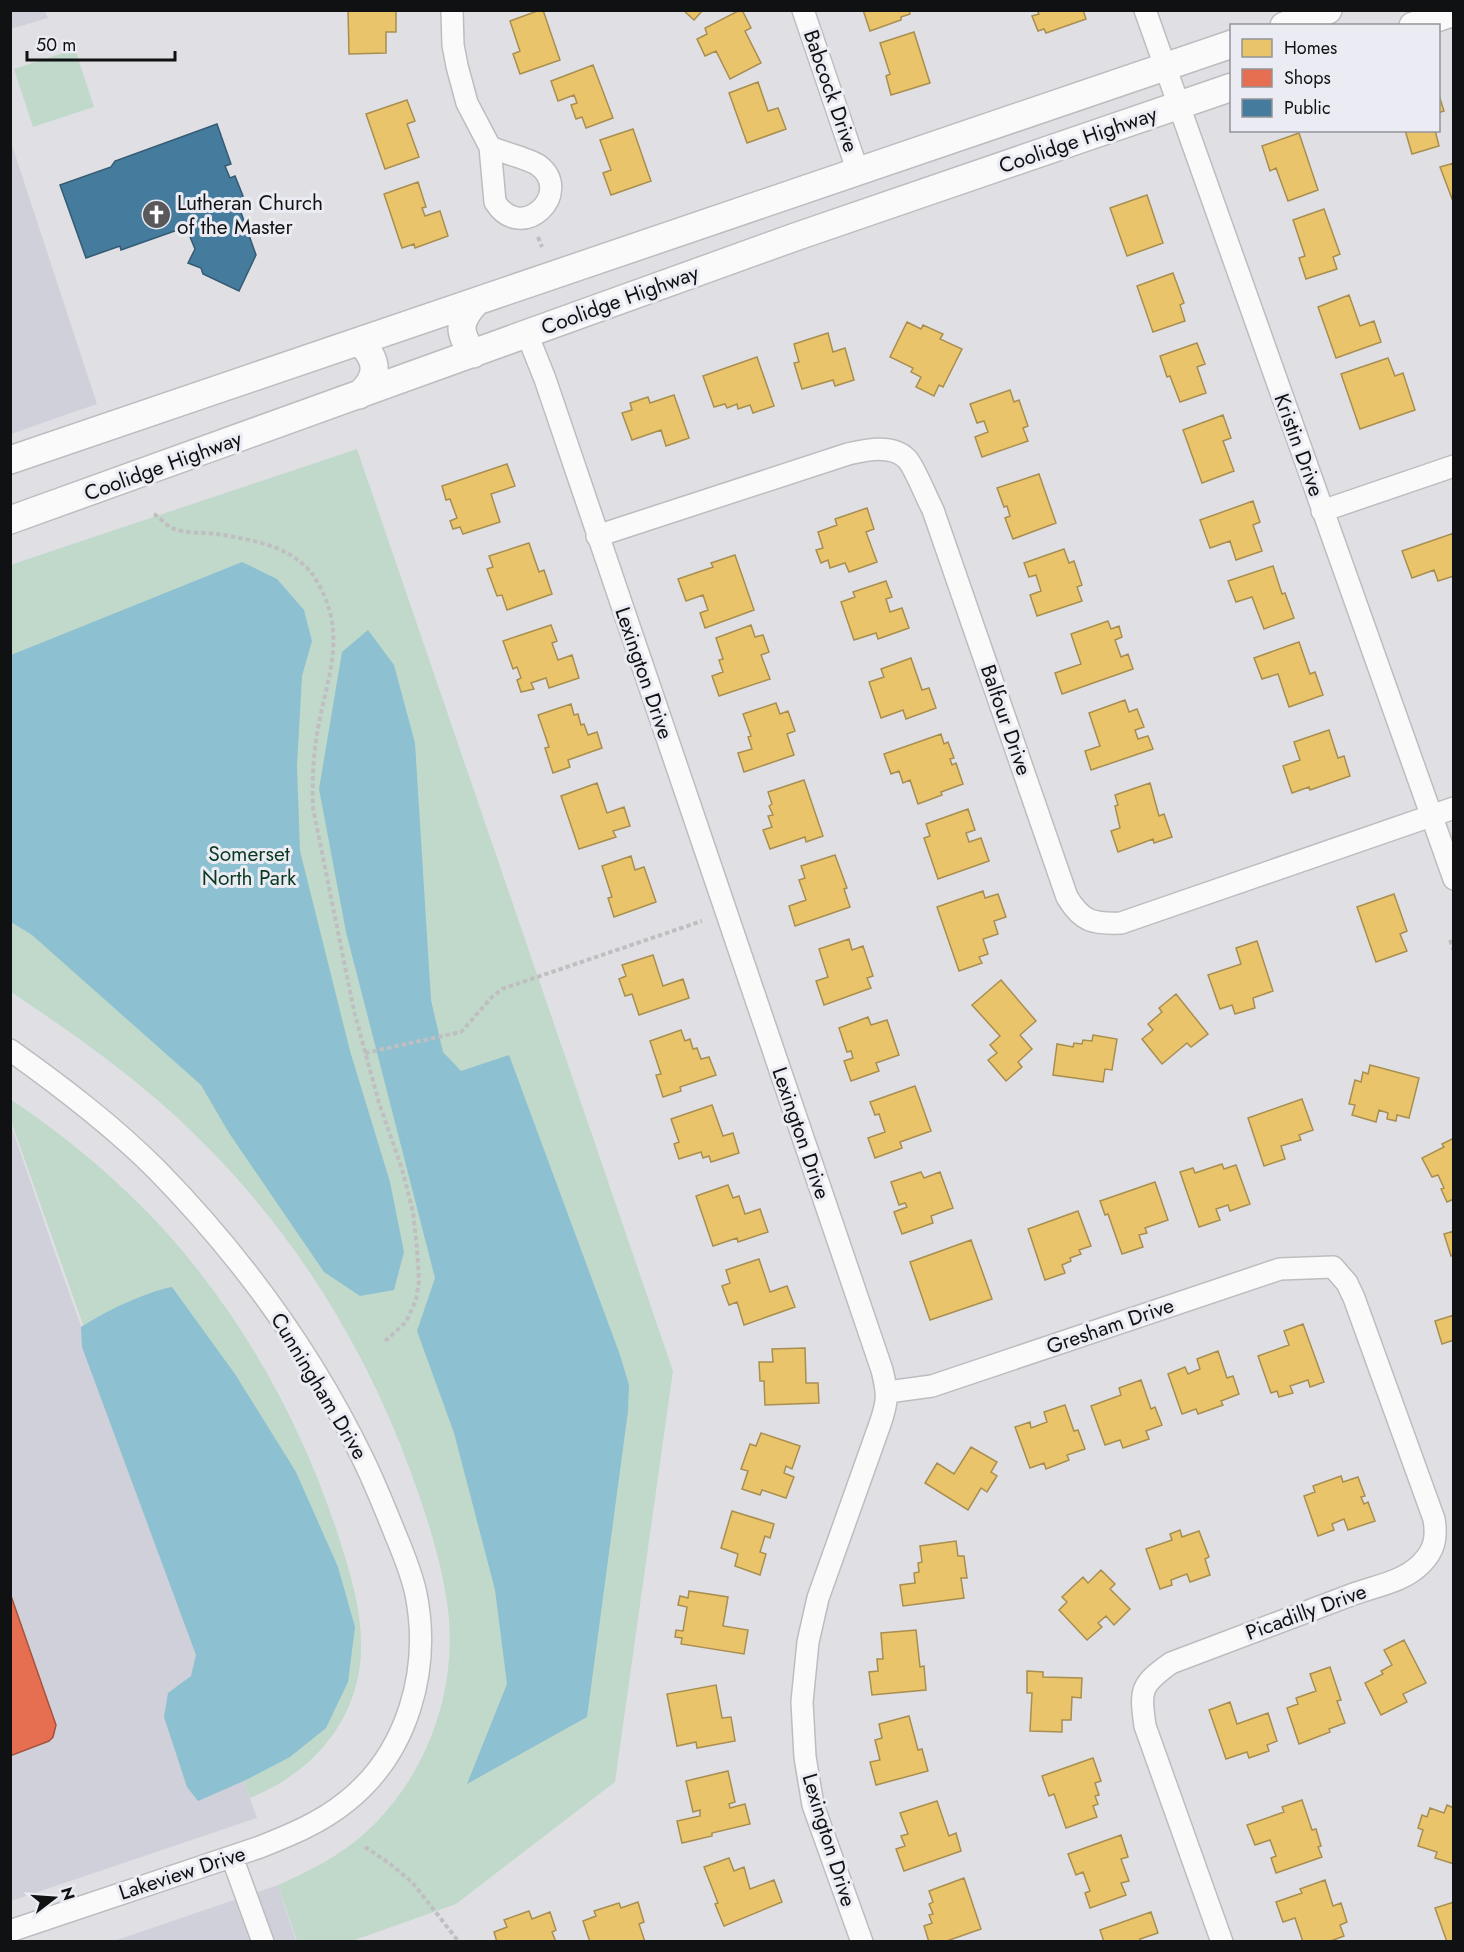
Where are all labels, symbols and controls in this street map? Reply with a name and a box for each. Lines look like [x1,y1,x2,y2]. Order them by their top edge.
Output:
scale bar [27,24,176,62]
legend [1230,24,1440,132]
street label: Babcock Drive [796,26,866,156]
text: 50 m [36,32,76,58]
text: Homes [1284,35,1337,61]
text: Shops [1284,65,1331,91]
text: Public [1284,95,1331,121]
street label: Coolidge Highway [995,99,1162,181]
place label: Lutheran Church of the Master [177,188,323,242]
church icon: Lutheran Church of the Master [140,199,172,231]
street label: Coolidge Highway [537,257,704,342]
street label: Kristin Drive [1267,389,1332,501]
street label: Coolidge Highway [80,423,247,508]
street label: Lexington Drive [607,603,681,743]
street label: Balfour Drive [973,661,1039,780]
park label: Somerset North Park [202,839,297,893]
street label: Lexington Drive [764,1063,838,1203]
street label: Gresham Drive [1042,1290,1178,1362]
street label: Cunningham Drive [263,1307,375,1465]
street label: Picadilly Drive [1241,1576,1371,1648]
street label: Lexington Drive [795,1770,864,1910]
street label: Lakeview Drive [115,1838,249,1908]
north arrow [24,1868,84,1928]
text: N [55,1884,81,1903]

